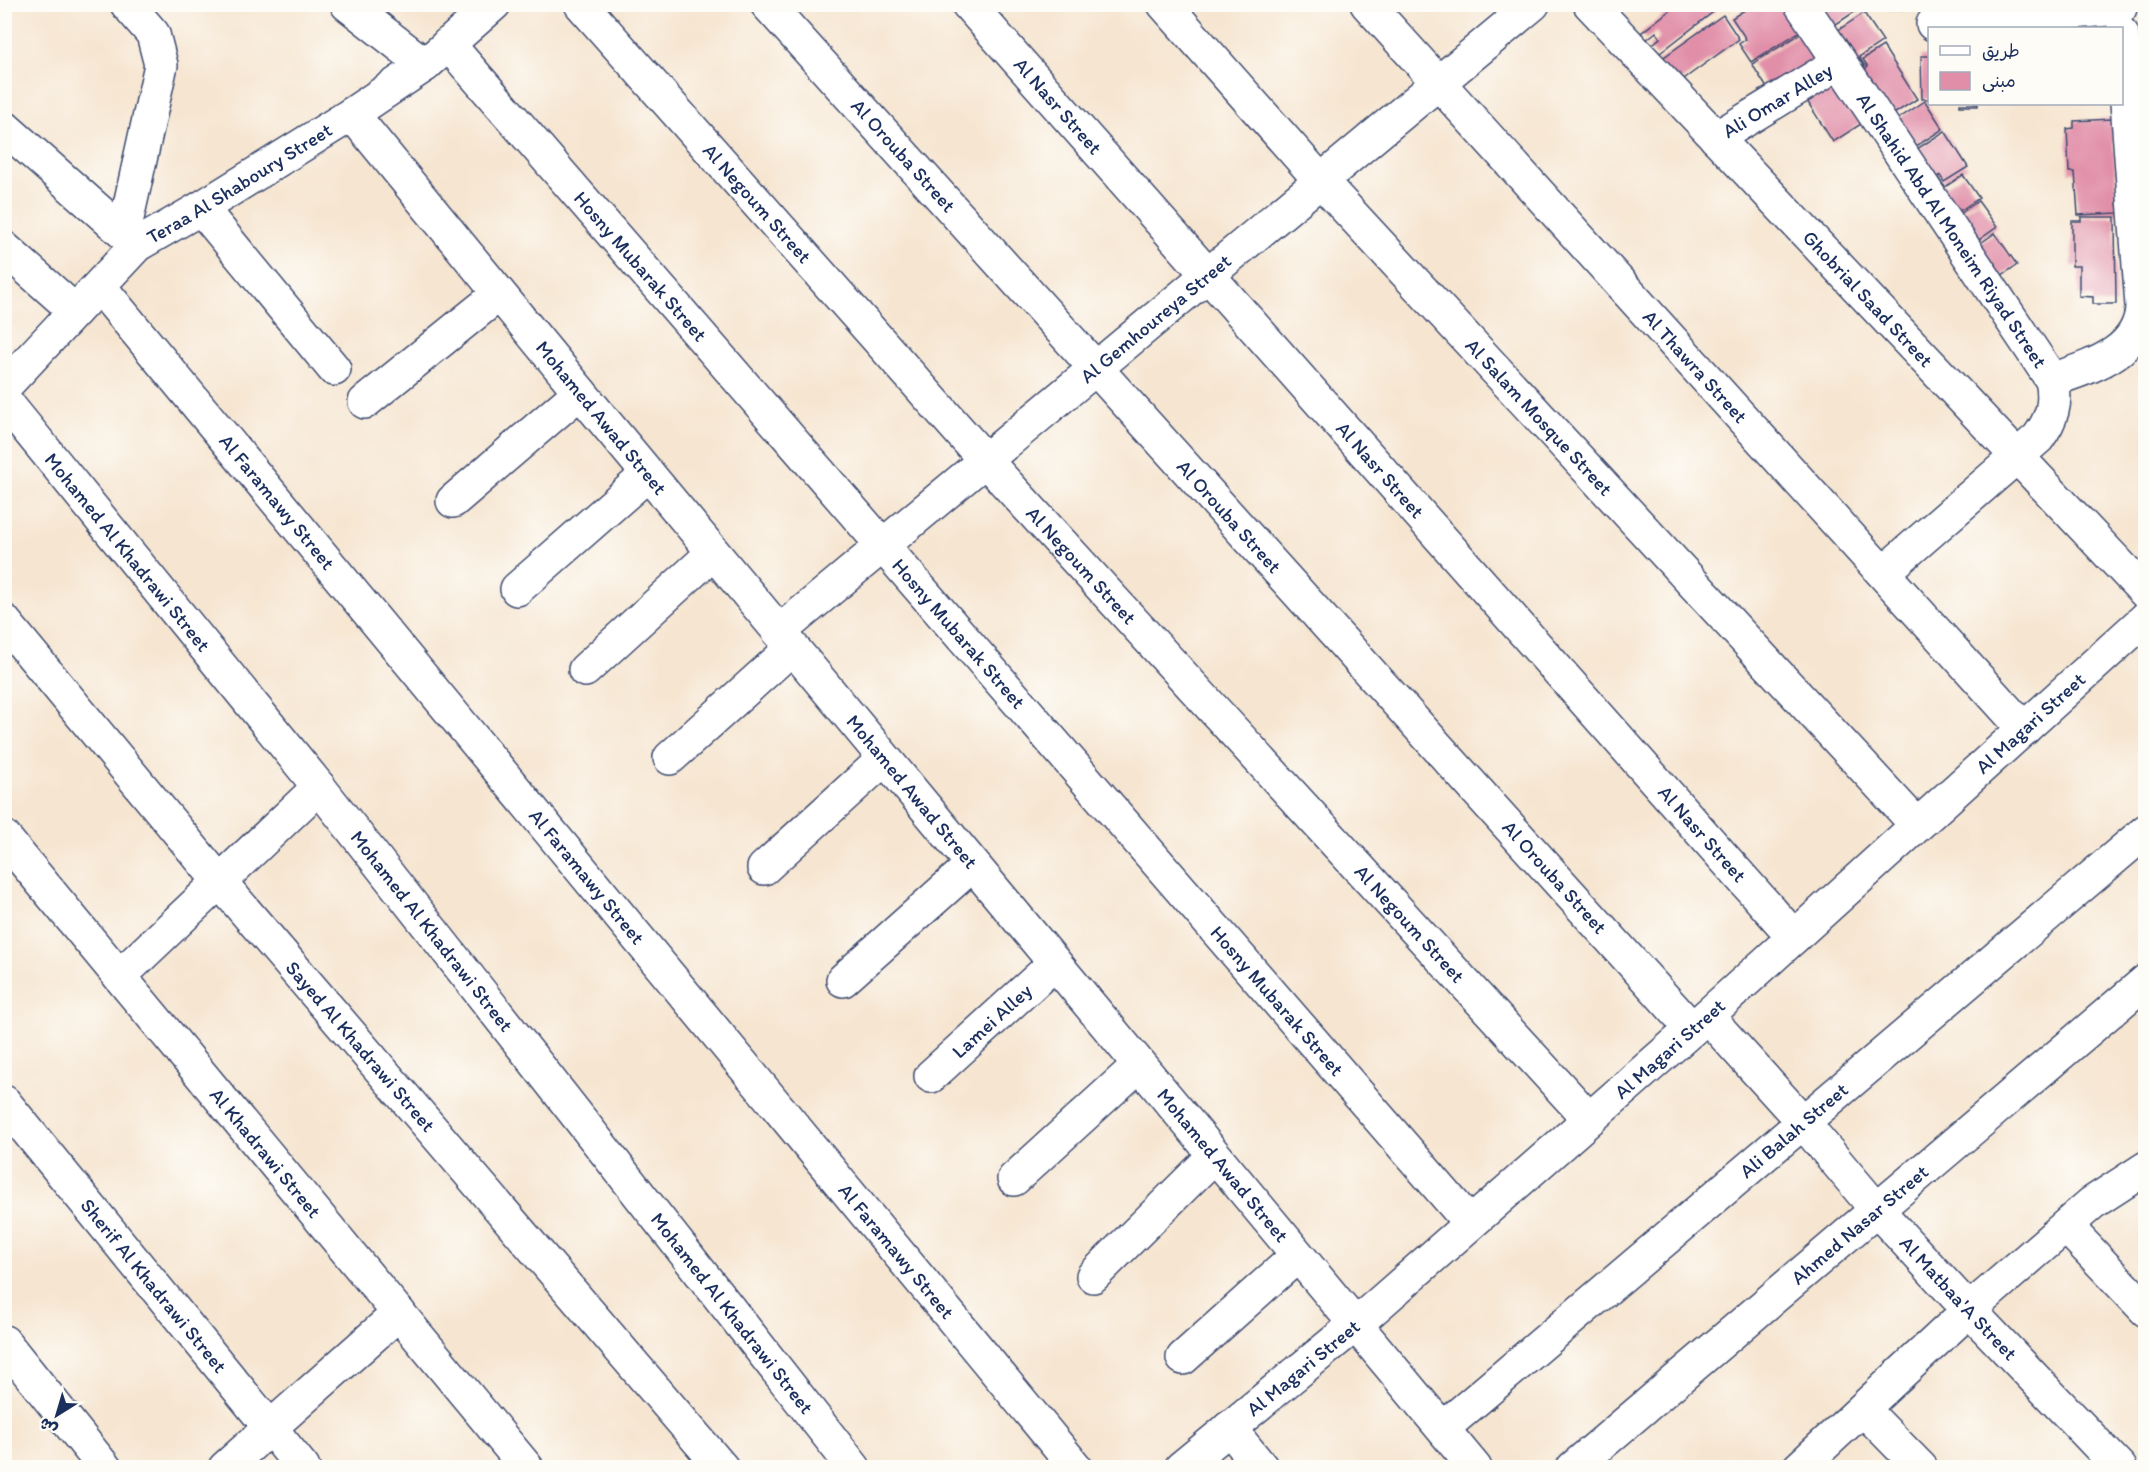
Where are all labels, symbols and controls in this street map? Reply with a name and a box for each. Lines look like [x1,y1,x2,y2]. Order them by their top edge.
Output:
legend [1928,27,2123,105]
text: طريق [1982,40,2020,62]
street label: Al Nasr Street [1009,53,1107,159]
street label: Ali Omar Alley [1718,57,1837,143]
text: مبنى [1982,70,2016,92]
street label: Al Shahid Abd Al Moneim Riyad Street [1852,88,2053,373]
street label: Al Orouba Street [846,94,961,217]
street label: Teraa Al Shaboury Street [142,117,336,249]
street label: Al Negoum Street [698,138,817,268]
street label: Hosny Mubarak Street [569,186,712,346]
street label: Ghobrial Saad Street [1798,225,1939,372]
street label: Al Gemhoureya Street [1075,248,1236,388]
street label: Al Thawra Street [1638,305,1753,428]
street label: Al Salam Mosque Street [1461,333,1618,501]
street label: Mohamed Awad Street [531,336,673,500]
street label: Al Nasr Street [1331,416,1429,523]
street label: Al Faramawy Street [214,429,341,575]
street label: Mohamed Al Khadrawi Street [40,448,216,657]
street label: Al Orouba Street [1172,455,1287,578]
street label: Al Negoum Street [1021,501,1142,629]
street label: Hosny Mubarak Street [887,553,1031,714]
street label: Al Magari Street [1971,667,2090,779]
street label: Mohamed Awad Street [841,710,983,874]
street label: Al Nasr Street [1653,780,1752,887]
street label: Al Faramawy Street [524,804,650,949]
street label: Al Orouba Street [1498,815,1612,939]
street label: Mohamed Al Khadrawi Street [346,825,519,1037]
street label: Al Negoum Street [1350,859,1470,988]
street label: Hosny Mubarak Street [1206,920,1349,1081]
street label: Sayed Al Khadrawi Street [281,956,441,1137]
street label: Lamei Alley [947,978,1037,1063]
street label: Al Magari Street [1609,994,1730,1104]
street label: Ali Balah Street [1734,1077,1853,1183]
street label: Al Khadrawi Street [205,1083,327,1223]
street label: Mohamed Awad Street [1152,1083,1294,1247]
street label: Ahmed Nasar Street [1786,1159,1933,1290]
street label: Al Faramawy Street [834,1178,960,1324]
street label: Sherif Al Khadrawi Street [76,1194,232,1378]
street label: Mohamed Al Khadrawi Street [646,1208,819,1419]
street label: Al Matbaa'A Street [1895,1231,2022,1365]
street label: Al Magari Street [1241,1314,1365,1421]
north arrow [27,1385,87,1445]
text: ش [36,1414,61,1439]

